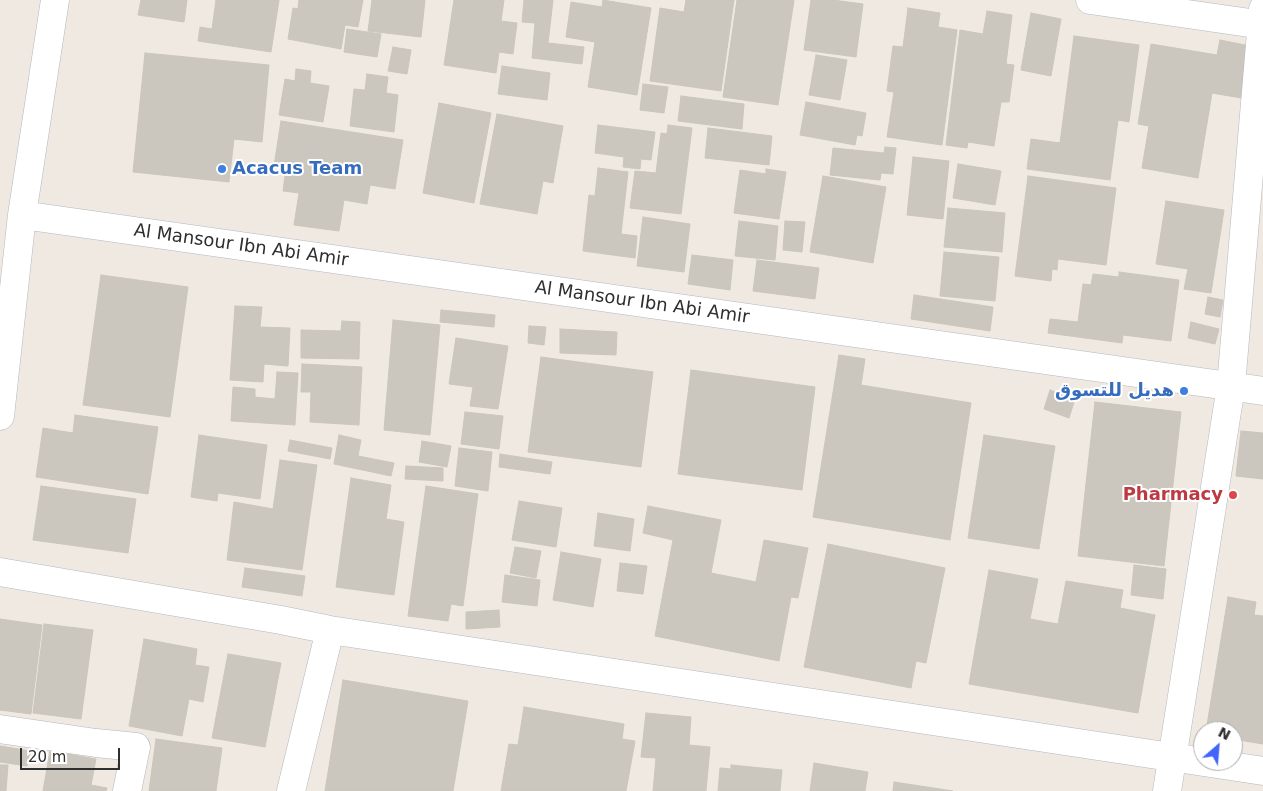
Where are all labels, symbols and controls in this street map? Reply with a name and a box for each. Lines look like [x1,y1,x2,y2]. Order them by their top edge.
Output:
place label: Acacus Team [232,158,362,180]
marker: Acacus Team [216,163,228,175]
street label: Al Mansour Ibn Abi Amir [132,220,350,272]
street label: Al Mansour Ibn Abi Amir [533,277,751,329]
place label: هديل للتسوق [1055,380,1174,402]
marker: هديل للتسوق [1178,385,1190,397]
place label: Pharmacy [1123,484,1223,506]
marker: Pharmacy [1227,489,1239,501]
north arrow [1193,721,1243,771]
text: N [1216,724,1233,743]
scale bar [22,738,122,770]
text: 20 m [28,748,66,766]

